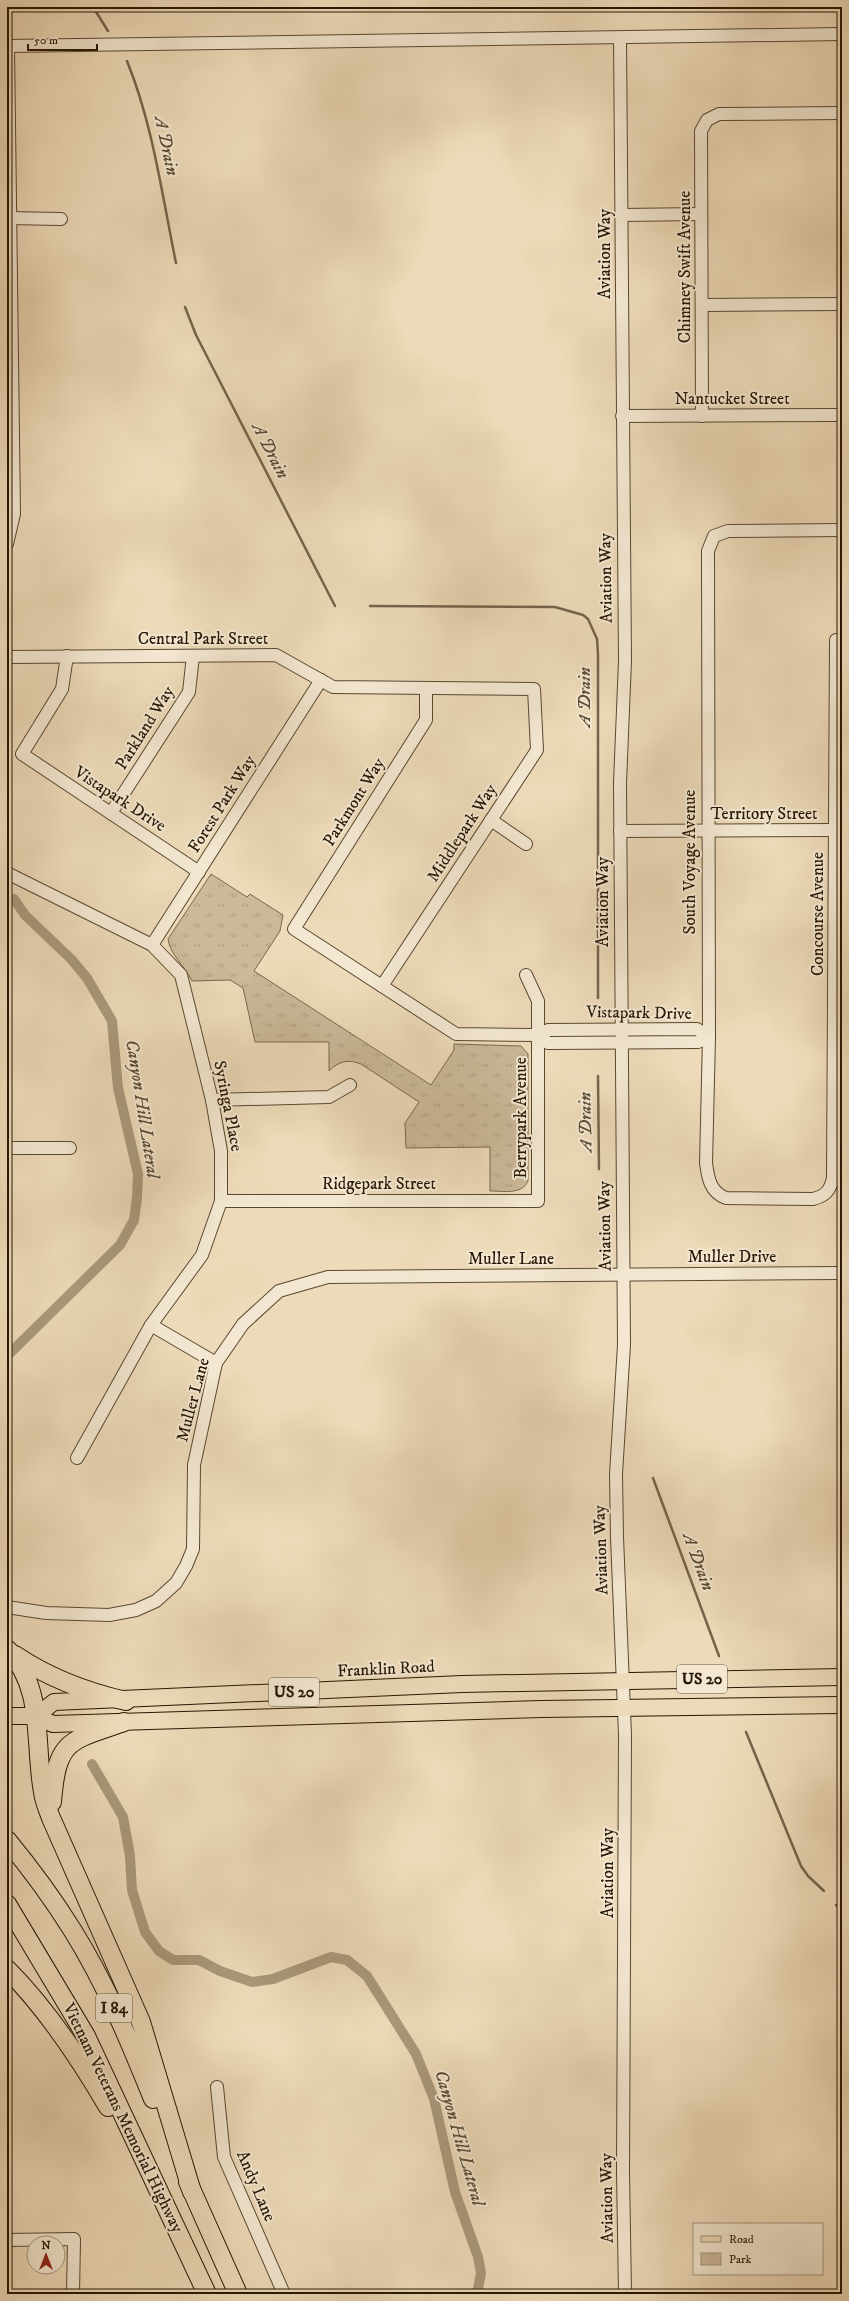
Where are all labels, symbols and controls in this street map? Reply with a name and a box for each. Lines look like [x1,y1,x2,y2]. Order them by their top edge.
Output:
scale bar [28,26,97,52]
text: 50 m [34,33,58,48]
water label: A Drain [149,112,183,178]
street label: Chimney Swift Avenue [674,191,696,343]
street label: Aviation Way [594,208,616,299]
street label: Nantucket Street [674,388,790,410]
water label: A Drain [246,418,293,483]
street label: Aviation Way [594,532,618,623]
street label: Central Park Street [138,628,269,650]
water label: A Drain [574,667,596,729]
street label: Parkland Way [111,681,180,774]
street label: Forest Park Way [183,750,261,857]
street label: Parkmont Way [318,753,390,850]
street label: Vistapark Drive [69,761,170,837]
street label: Middlepark Way [422,779,502,886]
street label: South Voyage Avenue [679,790,701,934]
street label: Territory Street [710,803,818,825]
street label: Concourse Avenue [807,852,829,976]
street label: Aviation Way [592,856,614,947]
street label: Vistapark Drive [585,1001,692,1025]
water label: Canyon Hill Lateral [120,1038,164,1182]
street label: Berrypark Avenue [510,1057,532,1179]
street label: Syringa Place [208,1059,248,1153]
water label: A Drain [574,1092,598,1154]
street label: Ridgepark Street [322,1173,436,1195]
street label: Aviation Way [593,1180,617,1271]
street label: Muller Drive [688,1246,776,1268]
street label: Muller Lane [468,1248,554,1270]
street label: Muller Lane [171,1356,215,1444]
street label: Aviation Way [588,1504,614,1595]
water label: A Drain [677,1528,719,1594]
street label: Franklin Road [337,1655,436,1683]
road number: US 20 [677,1665,727,1693]
road number: US 20 [269,1678,319,1706]
street label: Aviation Way [597,1827,619,1918]
road number: I 84 [96,1994,132,2022]
street label: Vietnam Veterans Memorial Highway [57,1999,189,2237]
water label: Canyon Hill Lateral [429,2068,490,2211]
street label: Andy Lane [231,2147,281,2225]
street label: Aviation Way [595,2152,619,2243]
legend [693,2223,823,2275]
text: Road [729,2232,754,2247]
north arrow [26,2235,66,2275]
text: N [41,2239,51,2253]
text: Park [729,2252,751,2267]

